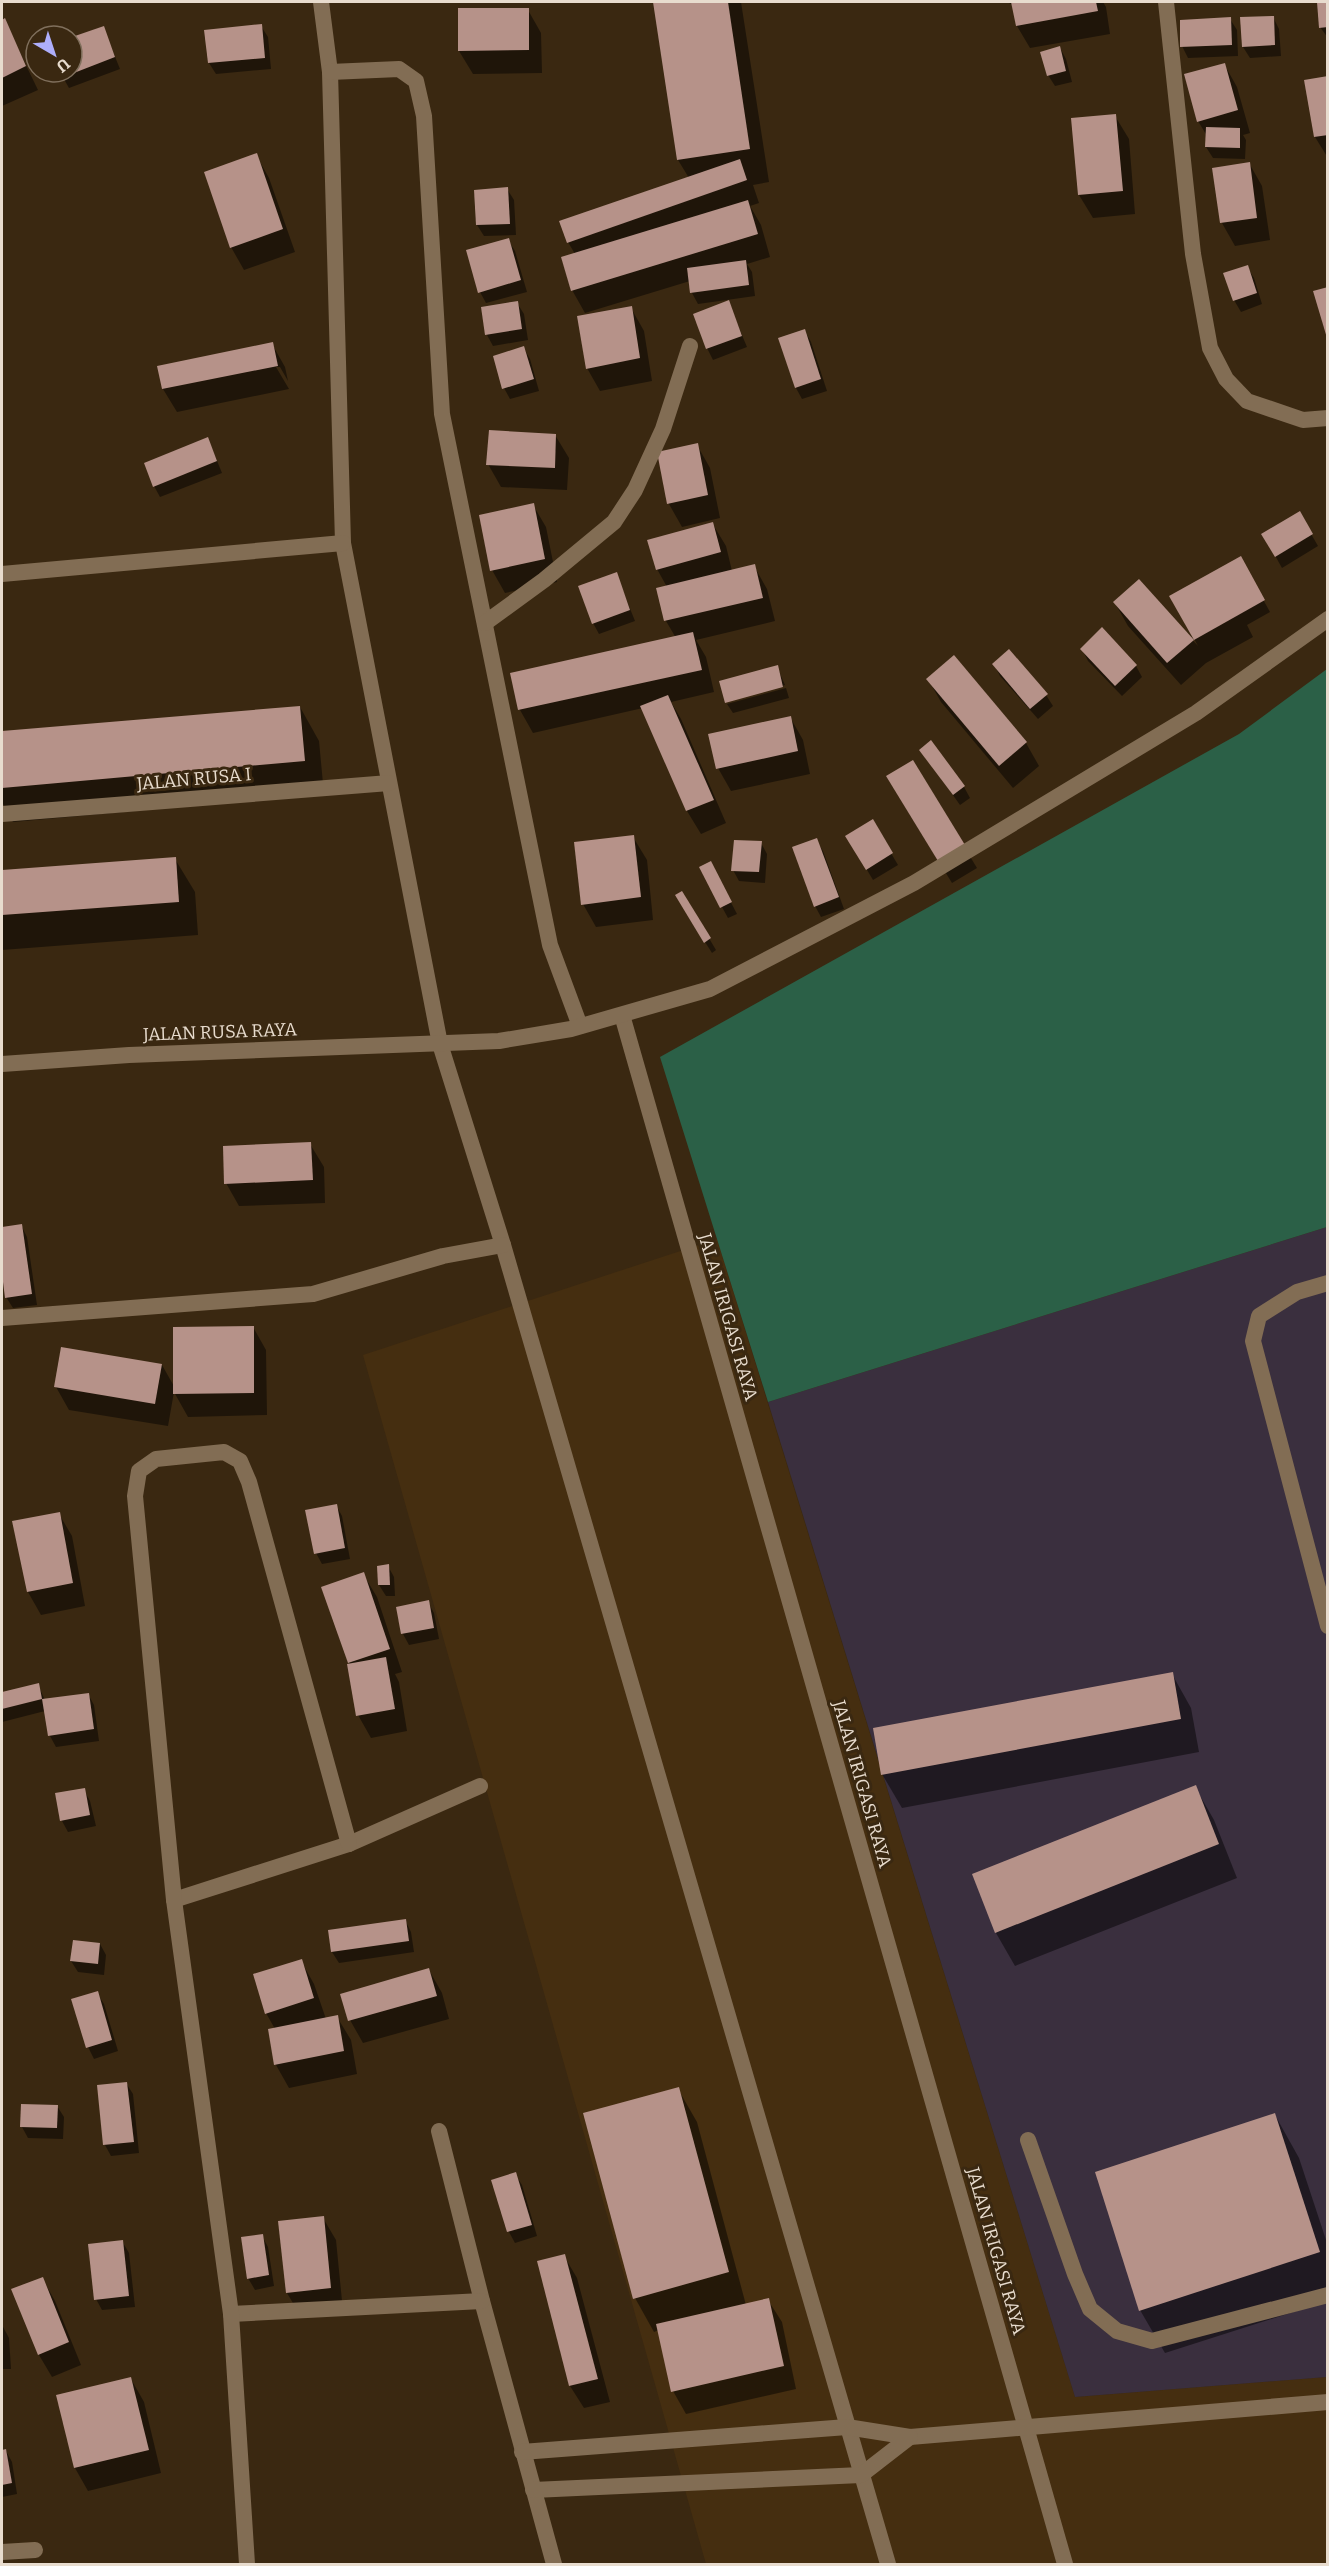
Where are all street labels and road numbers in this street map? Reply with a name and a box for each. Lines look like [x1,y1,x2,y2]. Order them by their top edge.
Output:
street label: JALAN RUSA I [135,763,252,795]
street label: JALAN RUSA RAYA [142,1018,298,1046]
street label: JALAN IRIGASI RAYA [693,1230,762,1403]
street label: JALAN IRIGASI RAYA [827,1697,896,1870]
street label: JALAN IRIGASI RAYA [961,2164,1030,2337]

